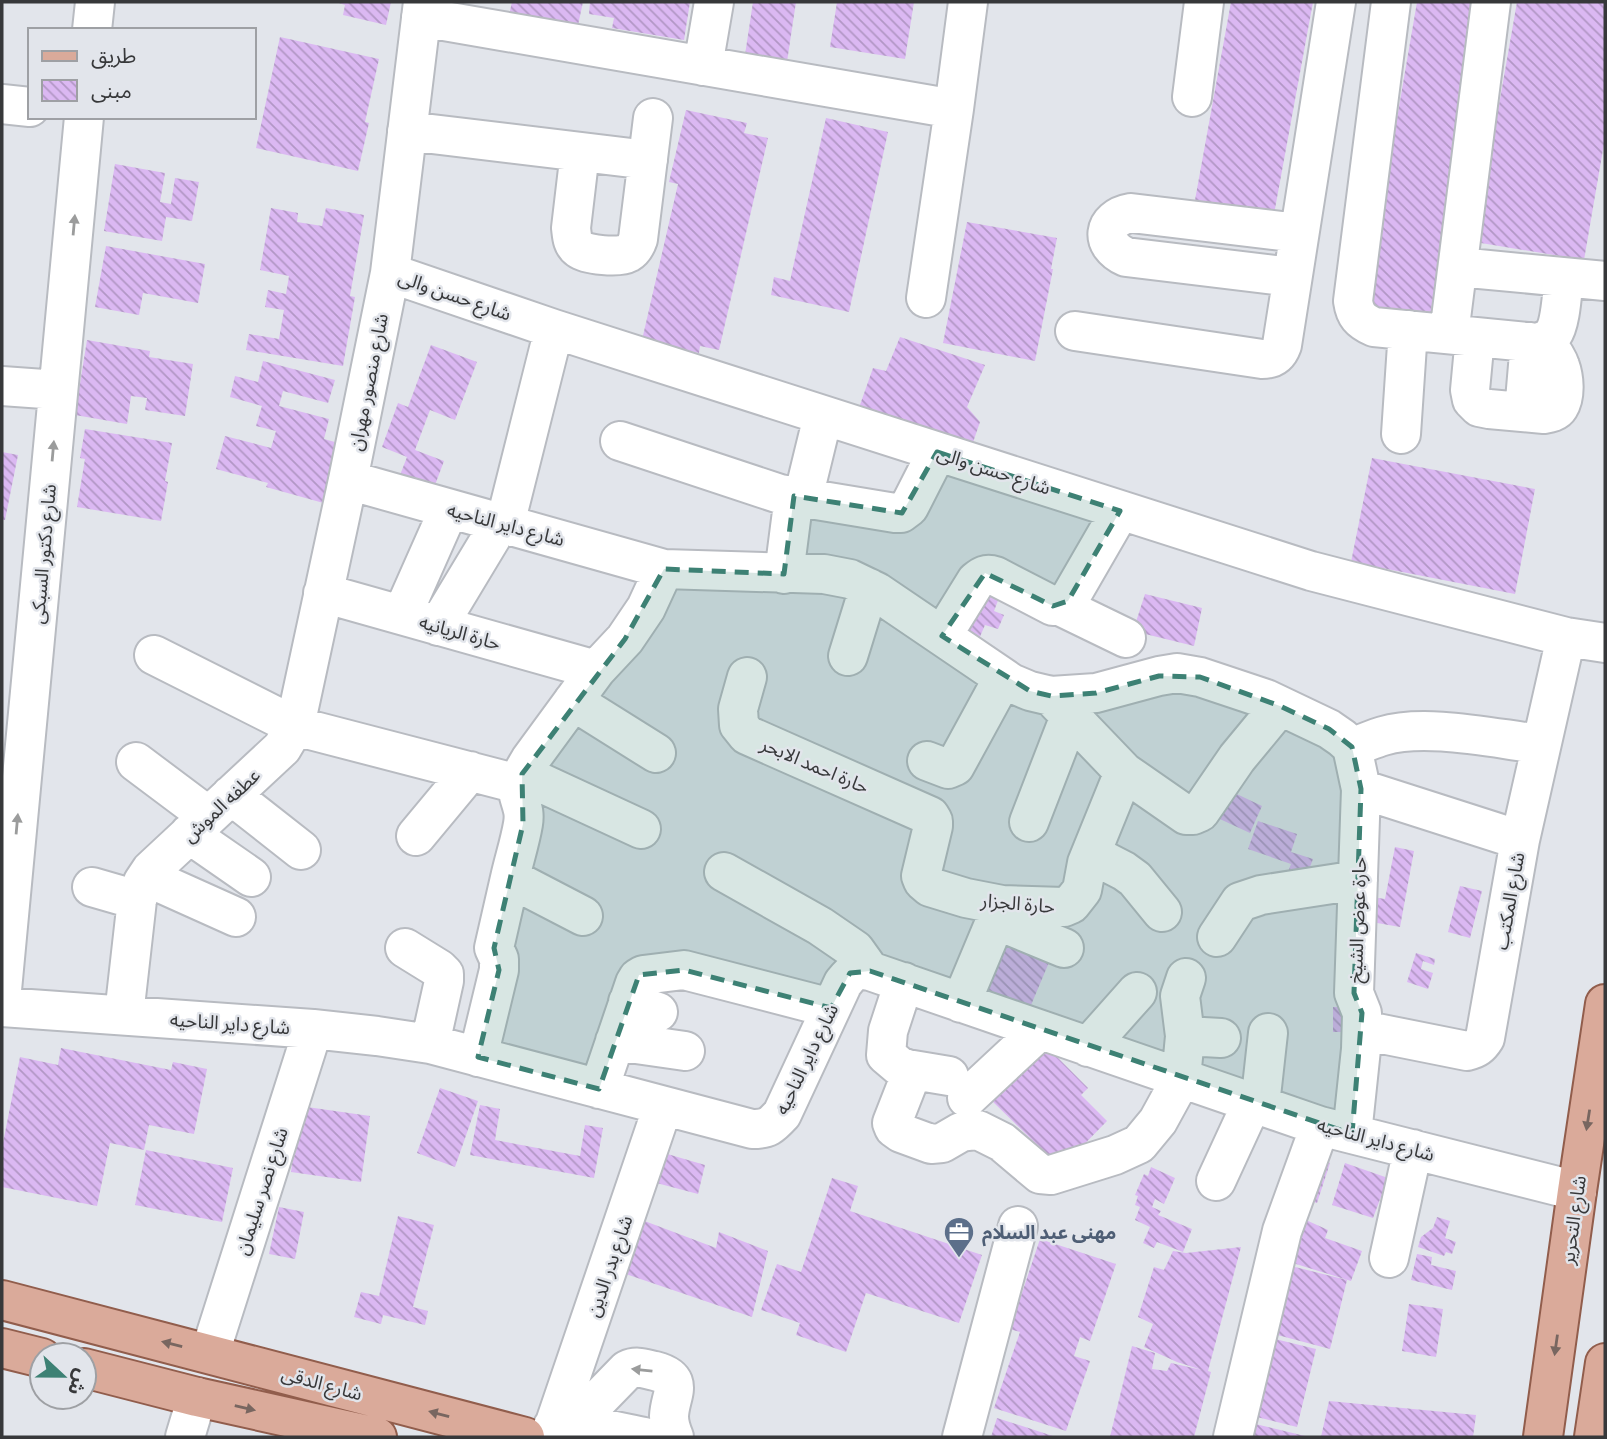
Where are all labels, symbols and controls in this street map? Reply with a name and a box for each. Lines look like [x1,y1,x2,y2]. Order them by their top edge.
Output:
legend [28,28,256,119]
text: طريق [91,41,136,69]
text: مبنى [91,76,132,104]
one-way arrow [69,214,80,236]
street label: شارع حسن والى [395,264,515,327]
street label: شارع منصور مهران [342,311,395,453]
street label: شارع حسن والى [934,439,1054,502]
one-way arrow [47,440,58,462]
street label: شارع دكتور السبكى [24,483,63,625]
street label: شارع داير الناحيه [444,496,568,553]
street label: حارة الريانيه [416,608,504,656]
street label: حارة احمد الابحر [756,730,873,800]
street label: عطفه الموش [176,762,266,848]
one-way arrow [12,813,23,835]
street label: شارع المكتب [1488,850,1531,952]
street label: حارة عوض الشيخ [1342,856,1374,984]
street label: حارة الجزار [979,887,1056,919]
street label: شارع داير الناحيه [768,999,845,1119]
street label: شارع داير الناحيه [169,1006,291,1041]
one-way arrow [1582,1109,1593,1131]
street label: شارع داير الناحيه [1314,1111,1438,1168]
street label: شارع نصر سليمان [228,1124,295,1258]
street label: شارع التحرير [1554,1174,1593,1267]
street label: شارع بدر الدين [579,1212,639,1321]
office icon: مهنى عبد السلام [942,1215,976,1259]
place label: مهنى عبد السلام [982,1219,1116,1247]
one-way arrow [1550,1334,1561,1356]
one-way arrow [161,1338,183,1349]
north arrow [28,1341,98,1411]
street label: شارع الدقى [278,1360,365,1407]
one-way arrow [631,1364,653,1375]
text: ش [62,1365,96,1399]
one-way arrow [235,1402,257,1413]
one-way arrow [428,1408,450,1419]

